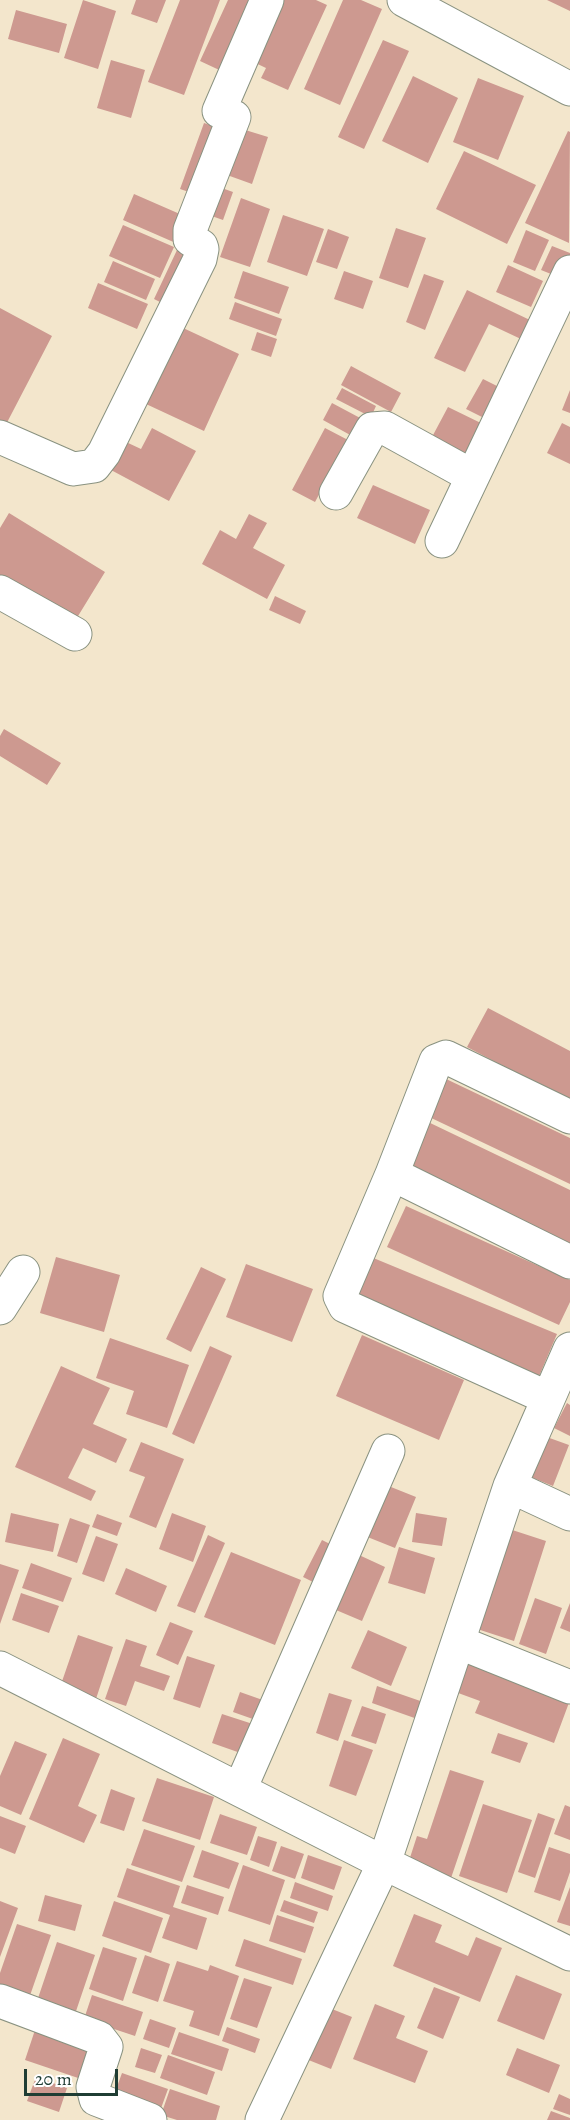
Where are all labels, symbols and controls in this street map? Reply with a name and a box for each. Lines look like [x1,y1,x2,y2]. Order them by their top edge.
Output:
scale bar [27,2057,122,2095]
text: 20 m [35,2067,72,2091]

